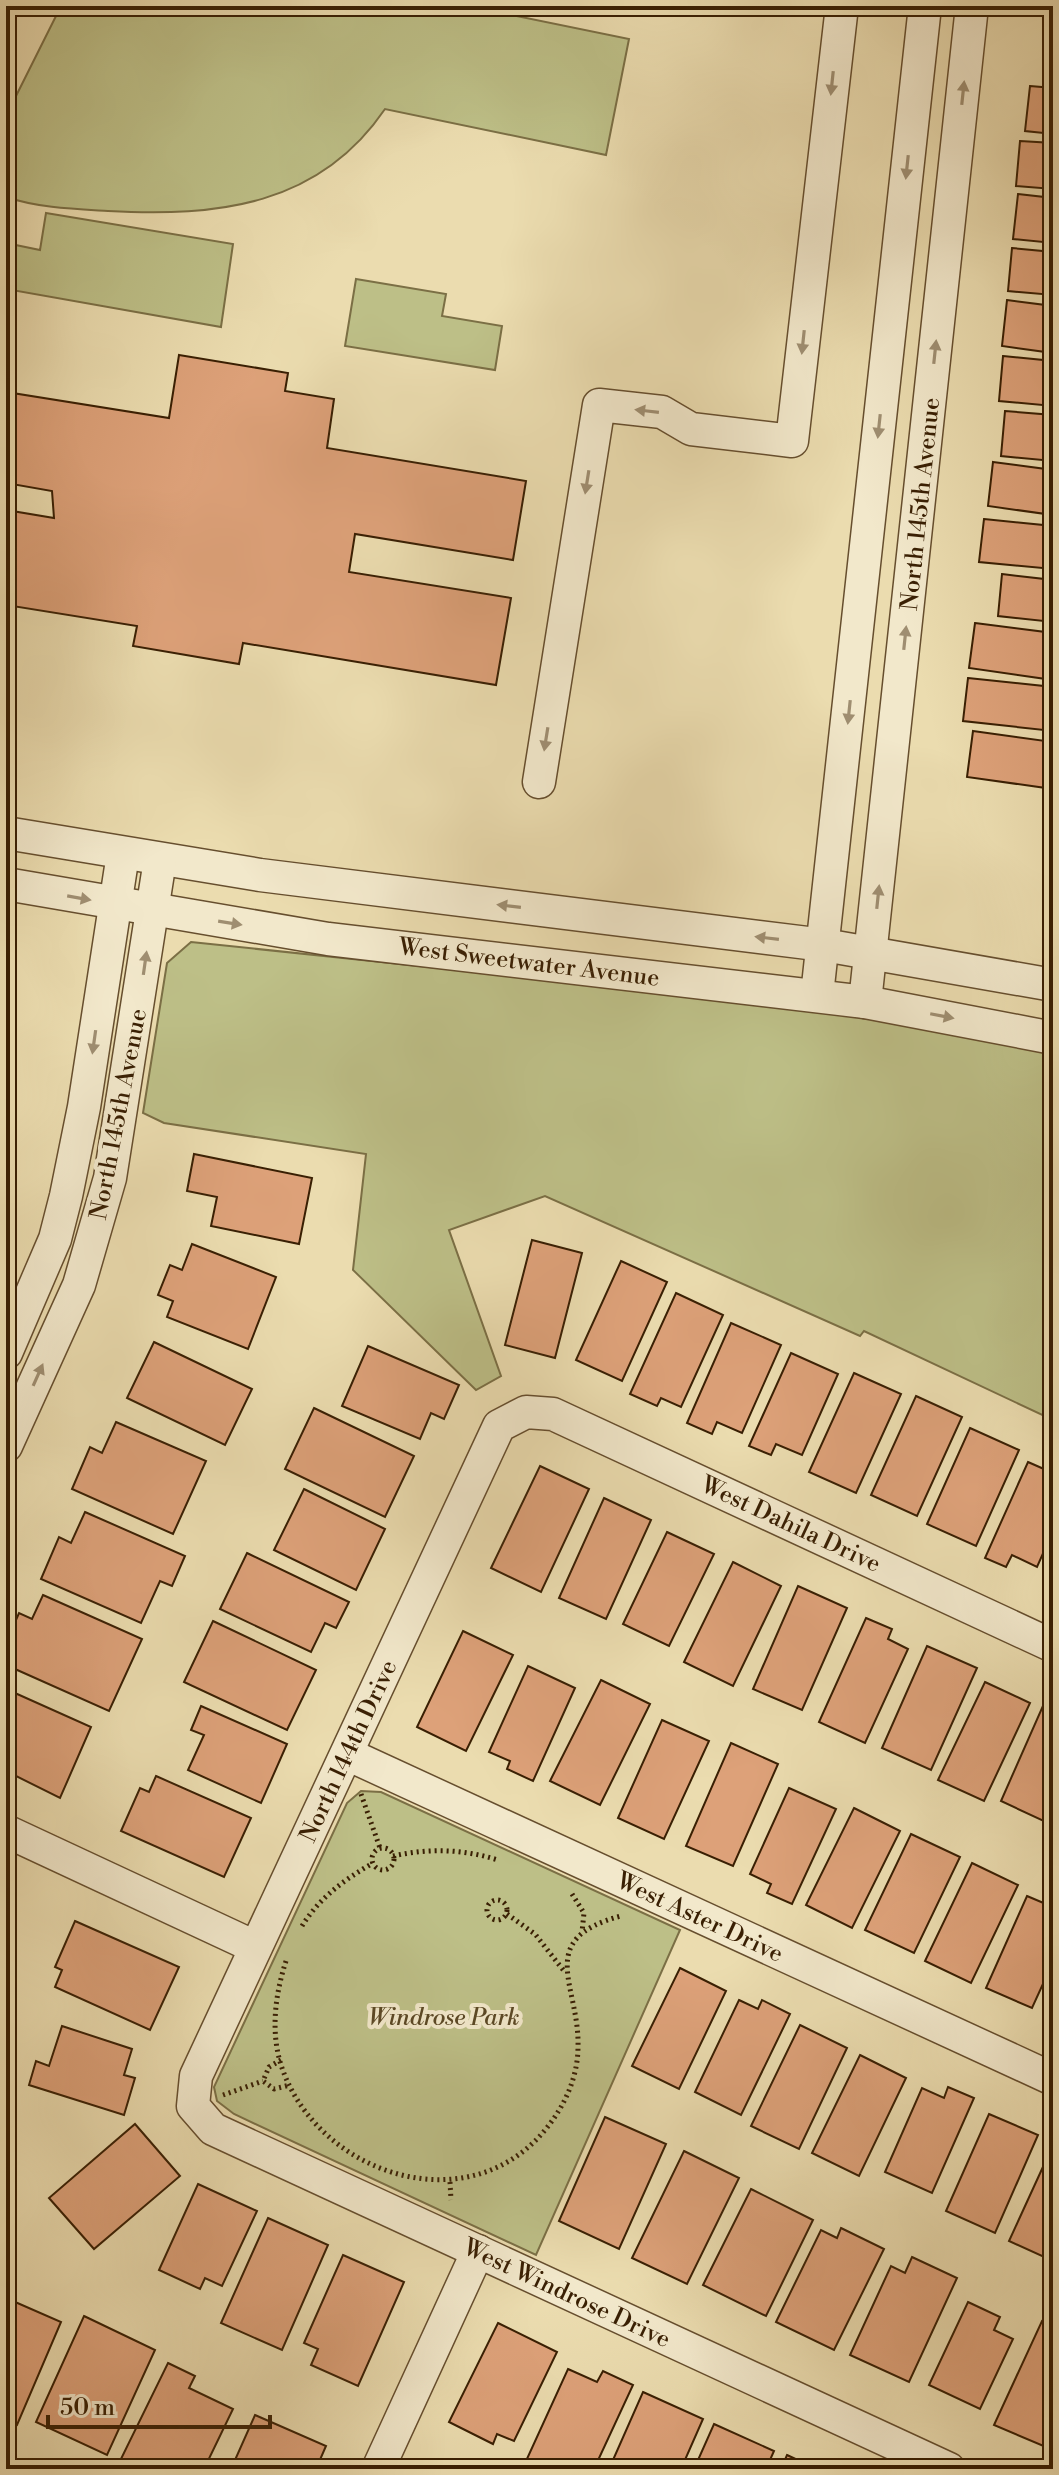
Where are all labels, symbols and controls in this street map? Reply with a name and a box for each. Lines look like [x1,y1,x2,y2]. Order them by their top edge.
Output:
one-way arrow [826,71,839,96]
one-way arrow [956,80,969,105]
one-way arrow [901,155,914,180]
one-way arrow [797,330,810,355]
one-way arrow [929,339,942,364]
street label: North 145th Avenue [895,396,947,612]
one-way arrow [634,404,659,417]
one-way arrow [873,413,886,438]
one-way arrow [580,470,593,495]
one-way arrow [899,625,912,650]
one-way arrow [842,700,855,725]
one-way arrow [539,727,551,752]
one-way arrow [872,884,885,909]
one-way arrow [67,892,92,904]
one-way arrow [496,899,521,912]
one-way arrow [218,917,243,930]
one-way arrow [754,931,779,944]
street label: West Sweetwater Avenue [396,932,661,994]
one-way arrow [139,950,152,975]
street label: North 145th Avenue [84,1006,154,1222]
one-way arrow [930,1010,955,1023]
one-way arrow [87,1030,100,1055]
one-way arrow [31,1363,45,1387]
street label: West Dahila Drive [695,1470,885,1580]
street label: North 144th Drive [294,1656,404,1847]
street label: West Aster Drive [611,1866,788,1970]
park label: Windrose Park [368,2003,520,2033]
street label: West Windrose Drive [457,2232,675,2355]
scale bar [48,2379,270,2429]
text: 50 m [60,2393,115,2423]

